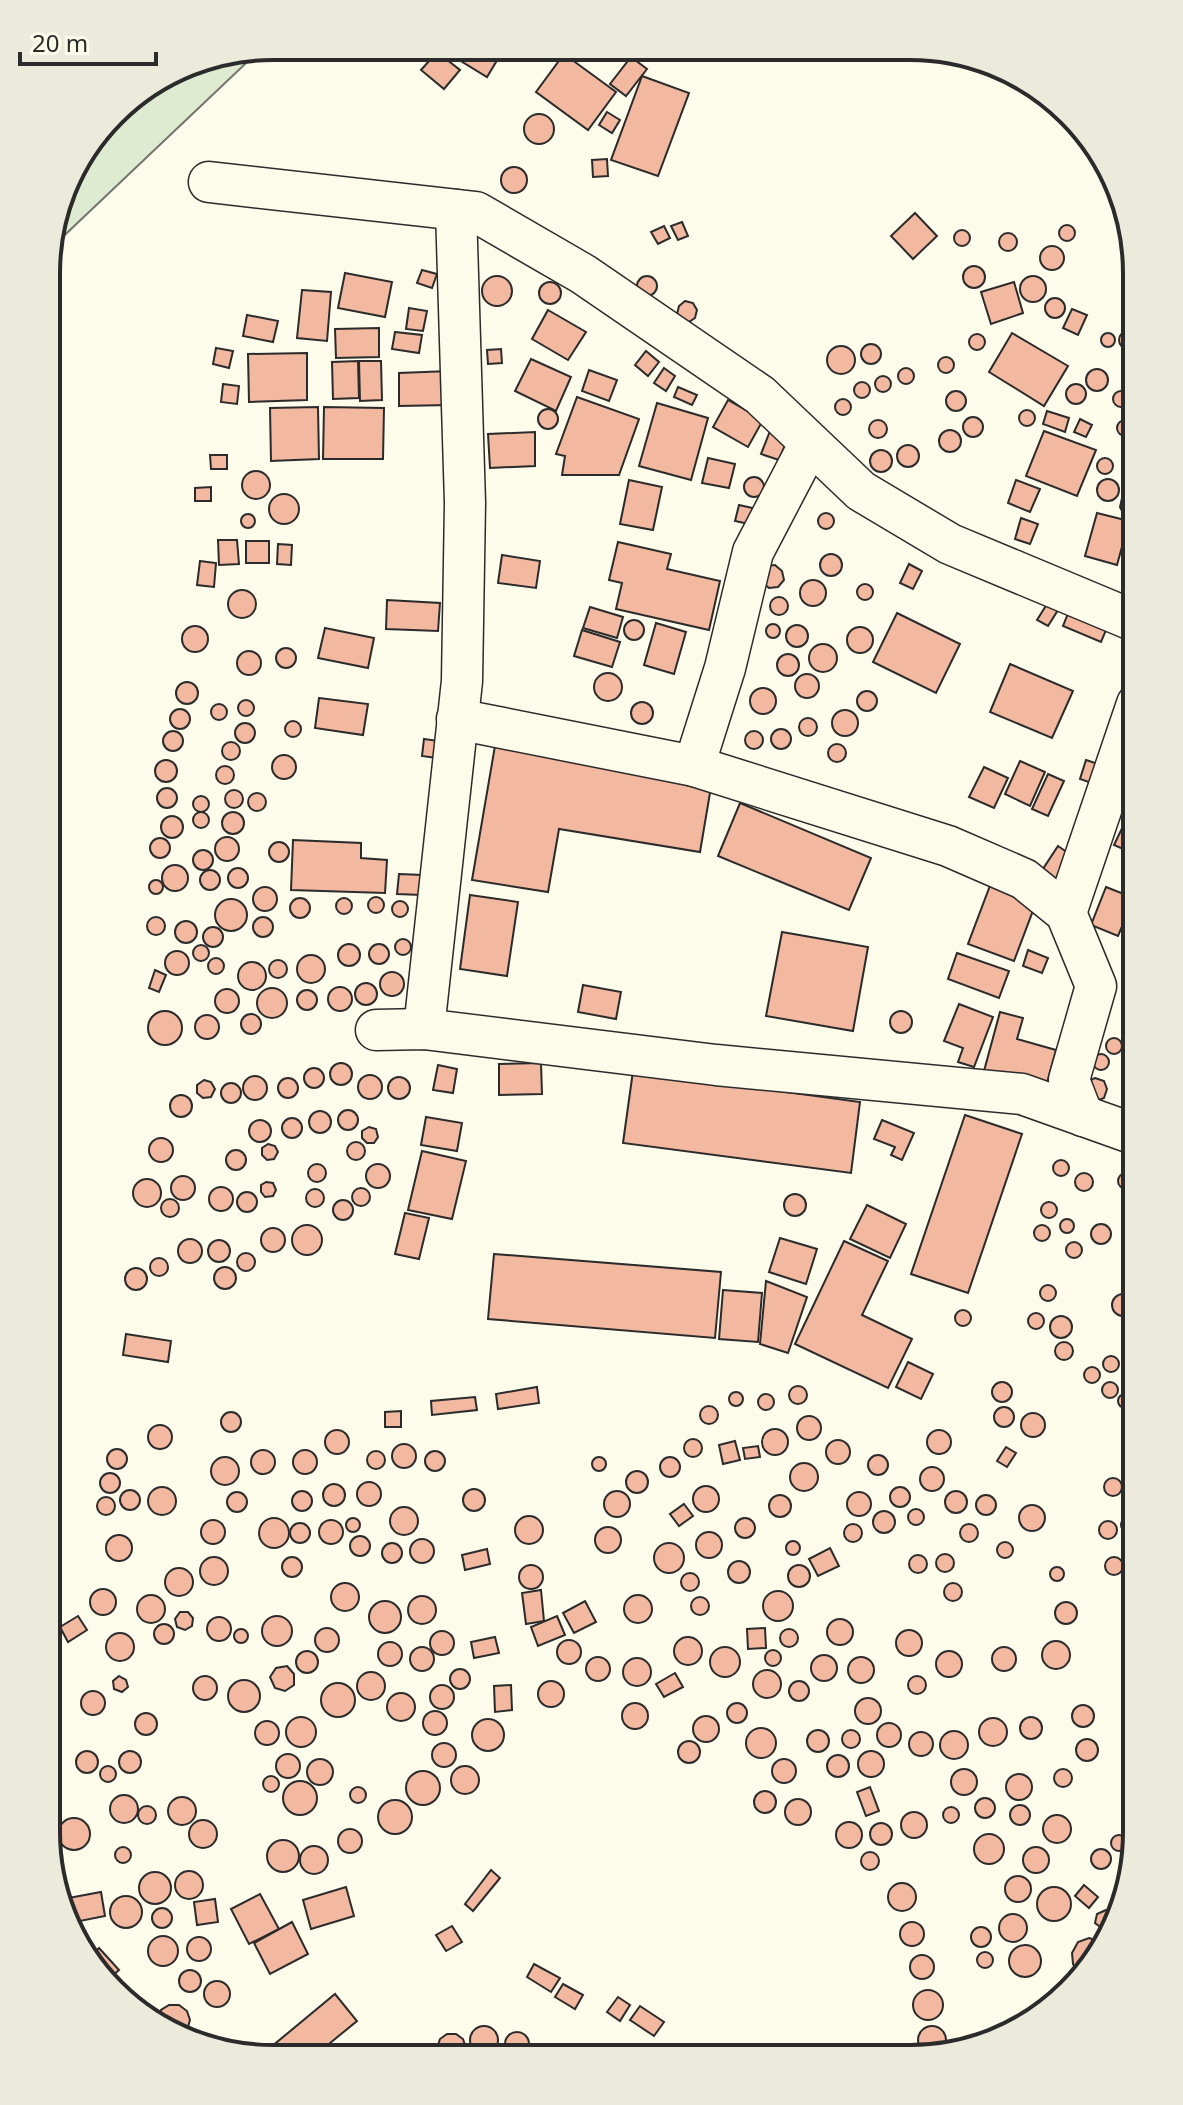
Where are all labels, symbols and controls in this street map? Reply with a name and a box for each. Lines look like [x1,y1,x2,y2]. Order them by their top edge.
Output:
scale bar [20,16,156,66]
text: 20 m [32,26,88,59]

